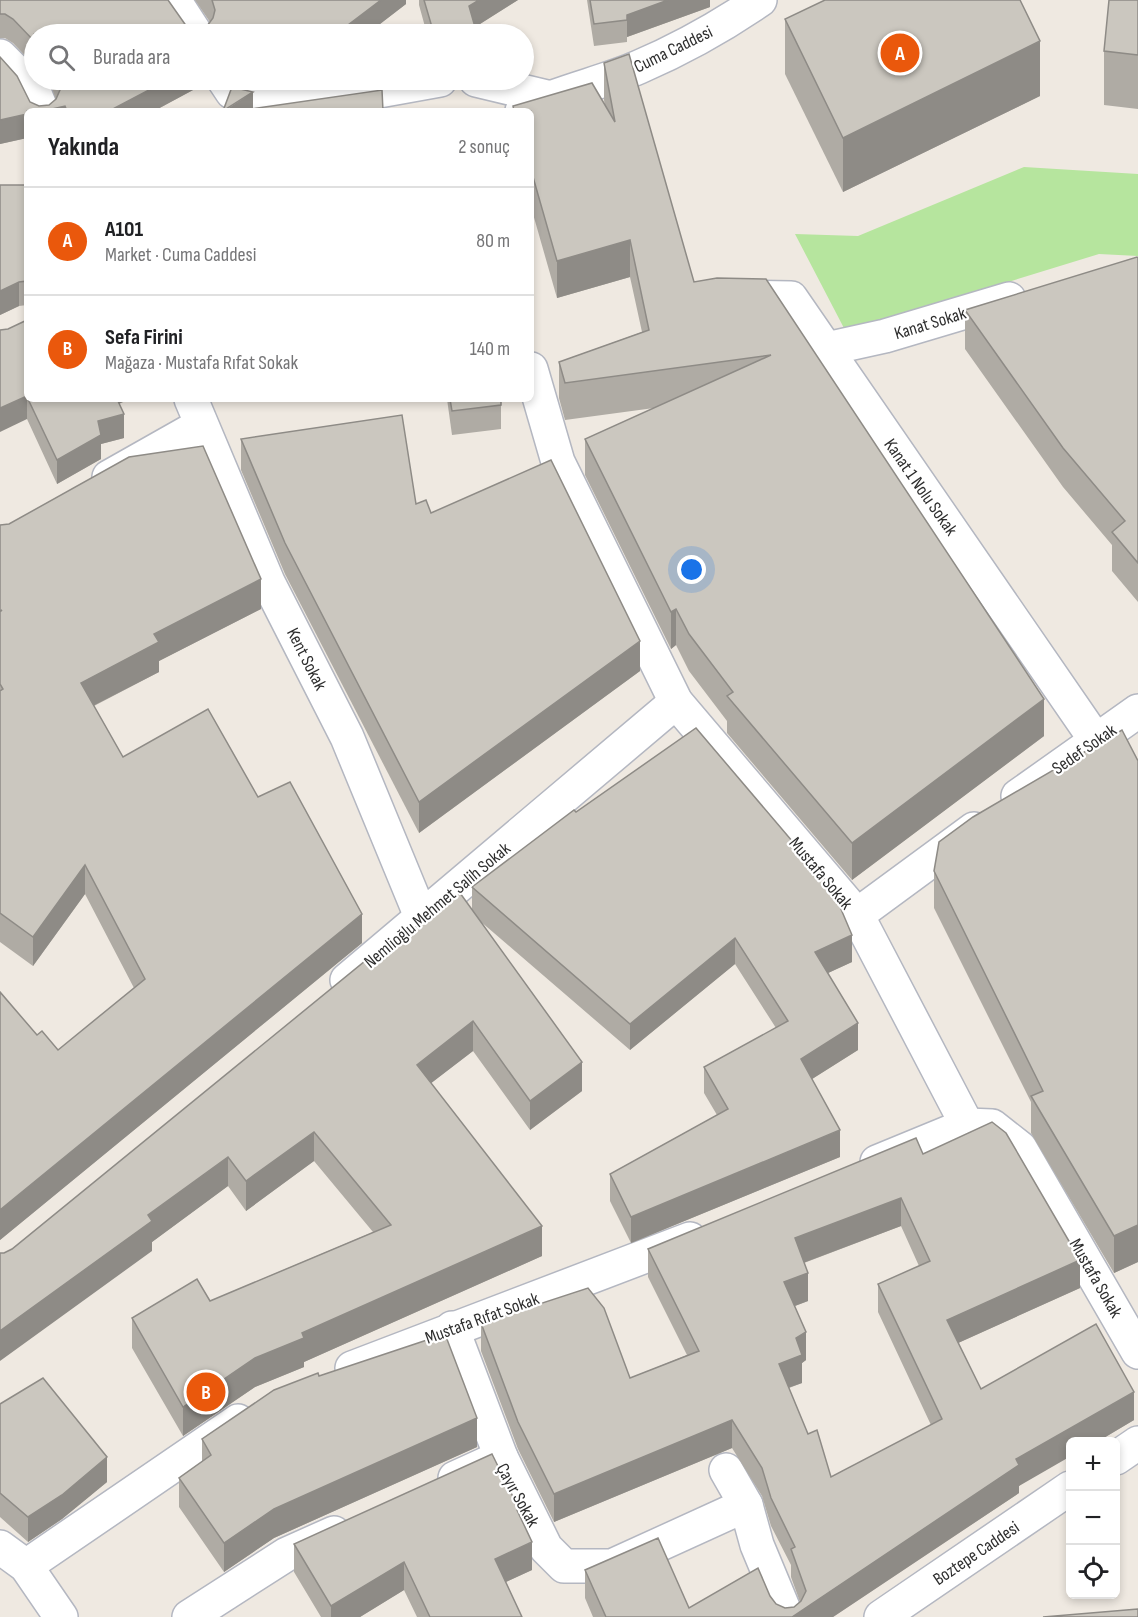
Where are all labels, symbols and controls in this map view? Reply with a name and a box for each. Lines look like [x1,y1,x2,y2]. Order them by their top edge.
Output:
street label: Cuma Caddesi [630,21,716,78]
search box [24,24,534,90]
pin: A [880,31,920,76]
icon: search [45,41,78,74]
text: Burada ara [93,44,170,71]
text: Yakında [48,132,119,163]
text: 2 sonuç [458,135,510,159]
text: A101 [105,216,143,243]
text: A [63,229,72,253]
text: 80 m [476,229,510,253]
text: Market · Cuma Caddesi [105,243,256,267]
street label: Kanat Sokak [892,303,969,344]
text: Sefa Firini [105,324,183,351]
text: B [63,337,72,361]
text: 140 m [470,337,510,361]
text: Mağaza · Mustafa Rıfat Sokak [105,351,298,375]
street label: Kanat 1 Nolu Sokak [879,435,962,540]
your location [677,555,706,584]
street label: Kent Sokak [282,625,331,694]
street label: Sedef Sokak [1048,720,1121,779]
street label: Mustafa Sokak [784,833,857,914]
street label: Nemlioğlu Mehmet Salih Sokak [360,838,515,973]
street label: Mustafa Sokak [1065,1235,1127,1322]
street label: Mustafa Rıfat Sokak [422,1288,542,1349]
pin: B [186,1370,226,1414]
map controls [1066,1437,1120,1599]
button: + [1066,1437,1120,1491]
street label: Çayır Sokak [492,1460,544,1531]
button: − [1066,1491,1120,1545]
street label: Boztepe Caddesi [929,1517,1023,1590]
button: locate [1066,1545,1120,1599]

